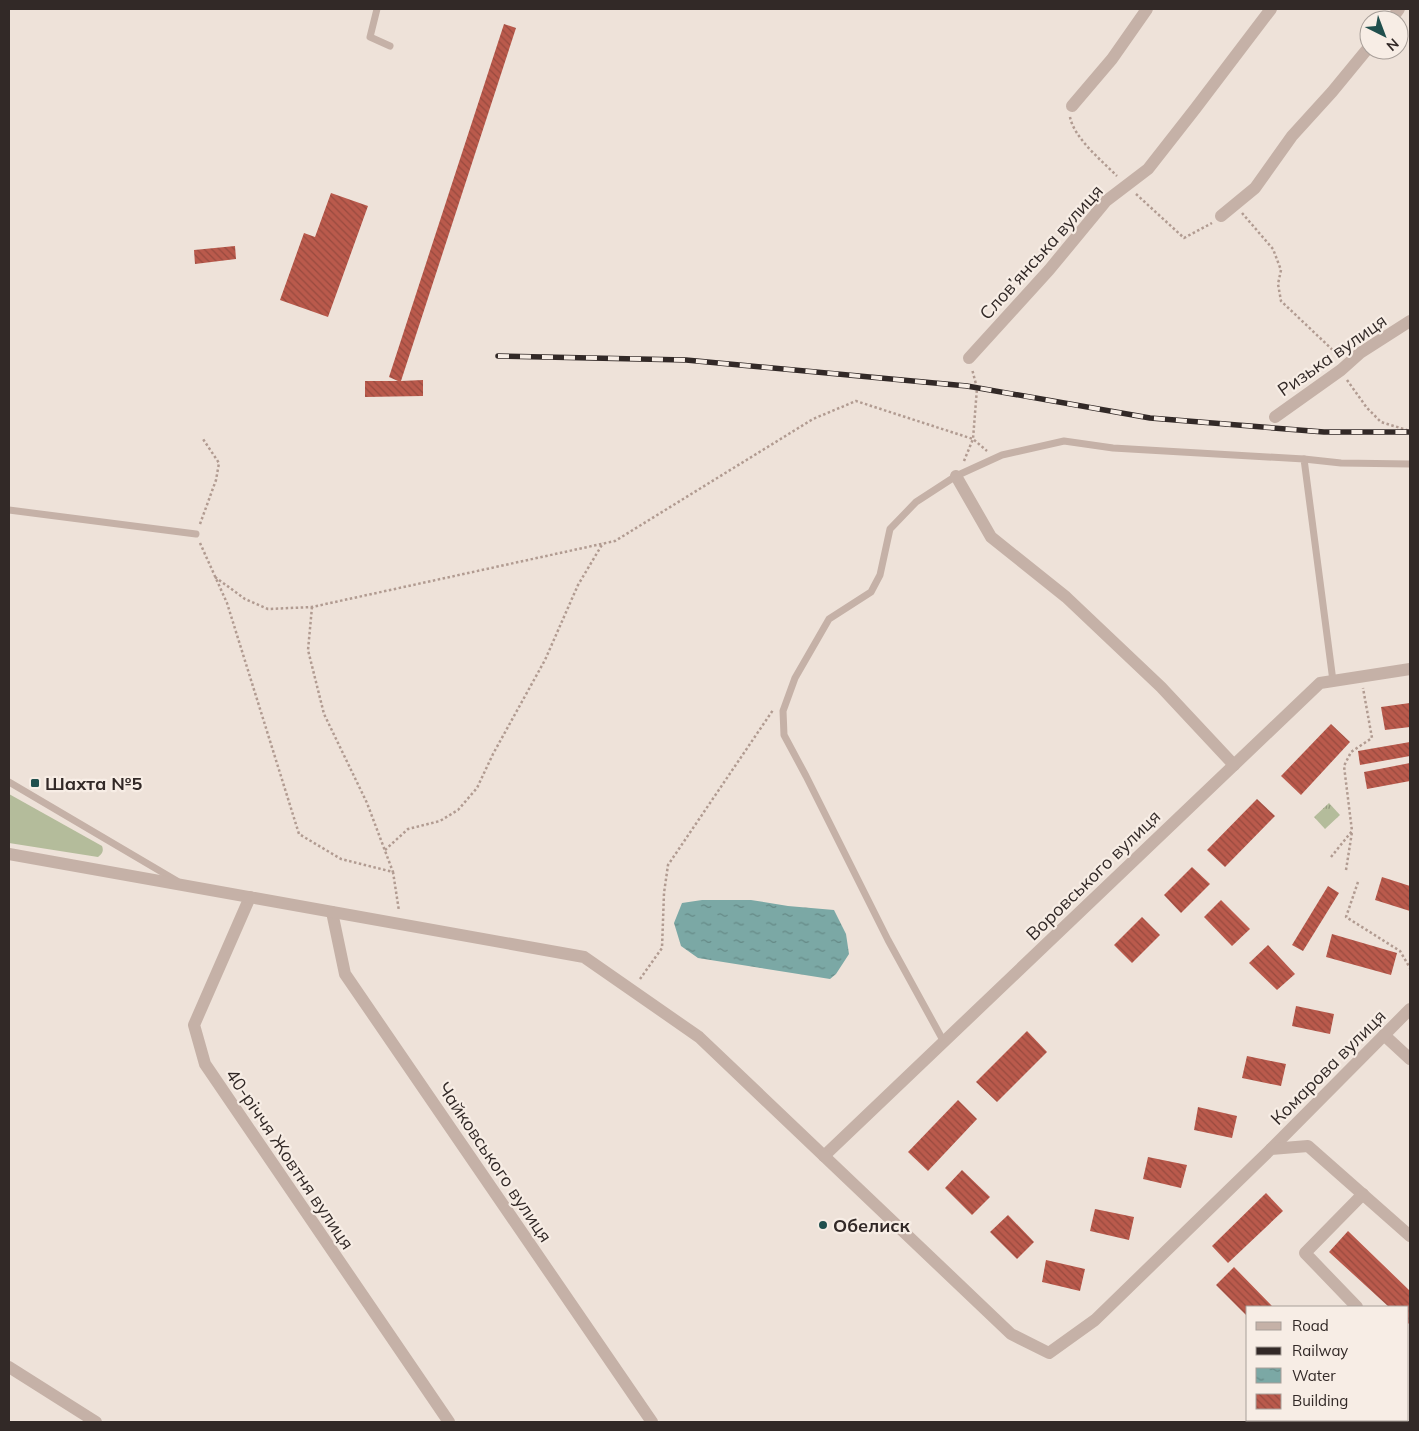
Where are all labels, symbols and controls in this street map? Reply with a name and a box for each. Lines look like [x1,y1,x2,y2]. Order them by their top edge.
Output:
north arrow [1359,10,1409,60]
text: N [1383,34,1403,55]
street label: Слов’янська вулиця [974,180,1108,324]
street label: Ризька вулиця [1273,309,1391,401]
place label: Шахта №5 [45,772,142,795]
marker: Шахта №5 [29,777,41,789]
street label: Воровського вулиця [1021,805,1165,945]
street label: Комарова вулиця [1265,1004,1391,1130]
street label: 40-річчя Жовтня вулиця [221,1064,359,1254]
street label: Чайковського вулиця [433,1078,557,1246]
place label: Обелиск [833,1214,911,1237]
marker: Обелиск [817,1219,829,1231]
legend [1246,1306,1409,1421]
text: Road [1292,1316,1329,1335]
text: Railway [1292,1341,1348,1360]
text: Water [1292,1366,1336,1385]
text: Building [1292,1391,1348,1410]

